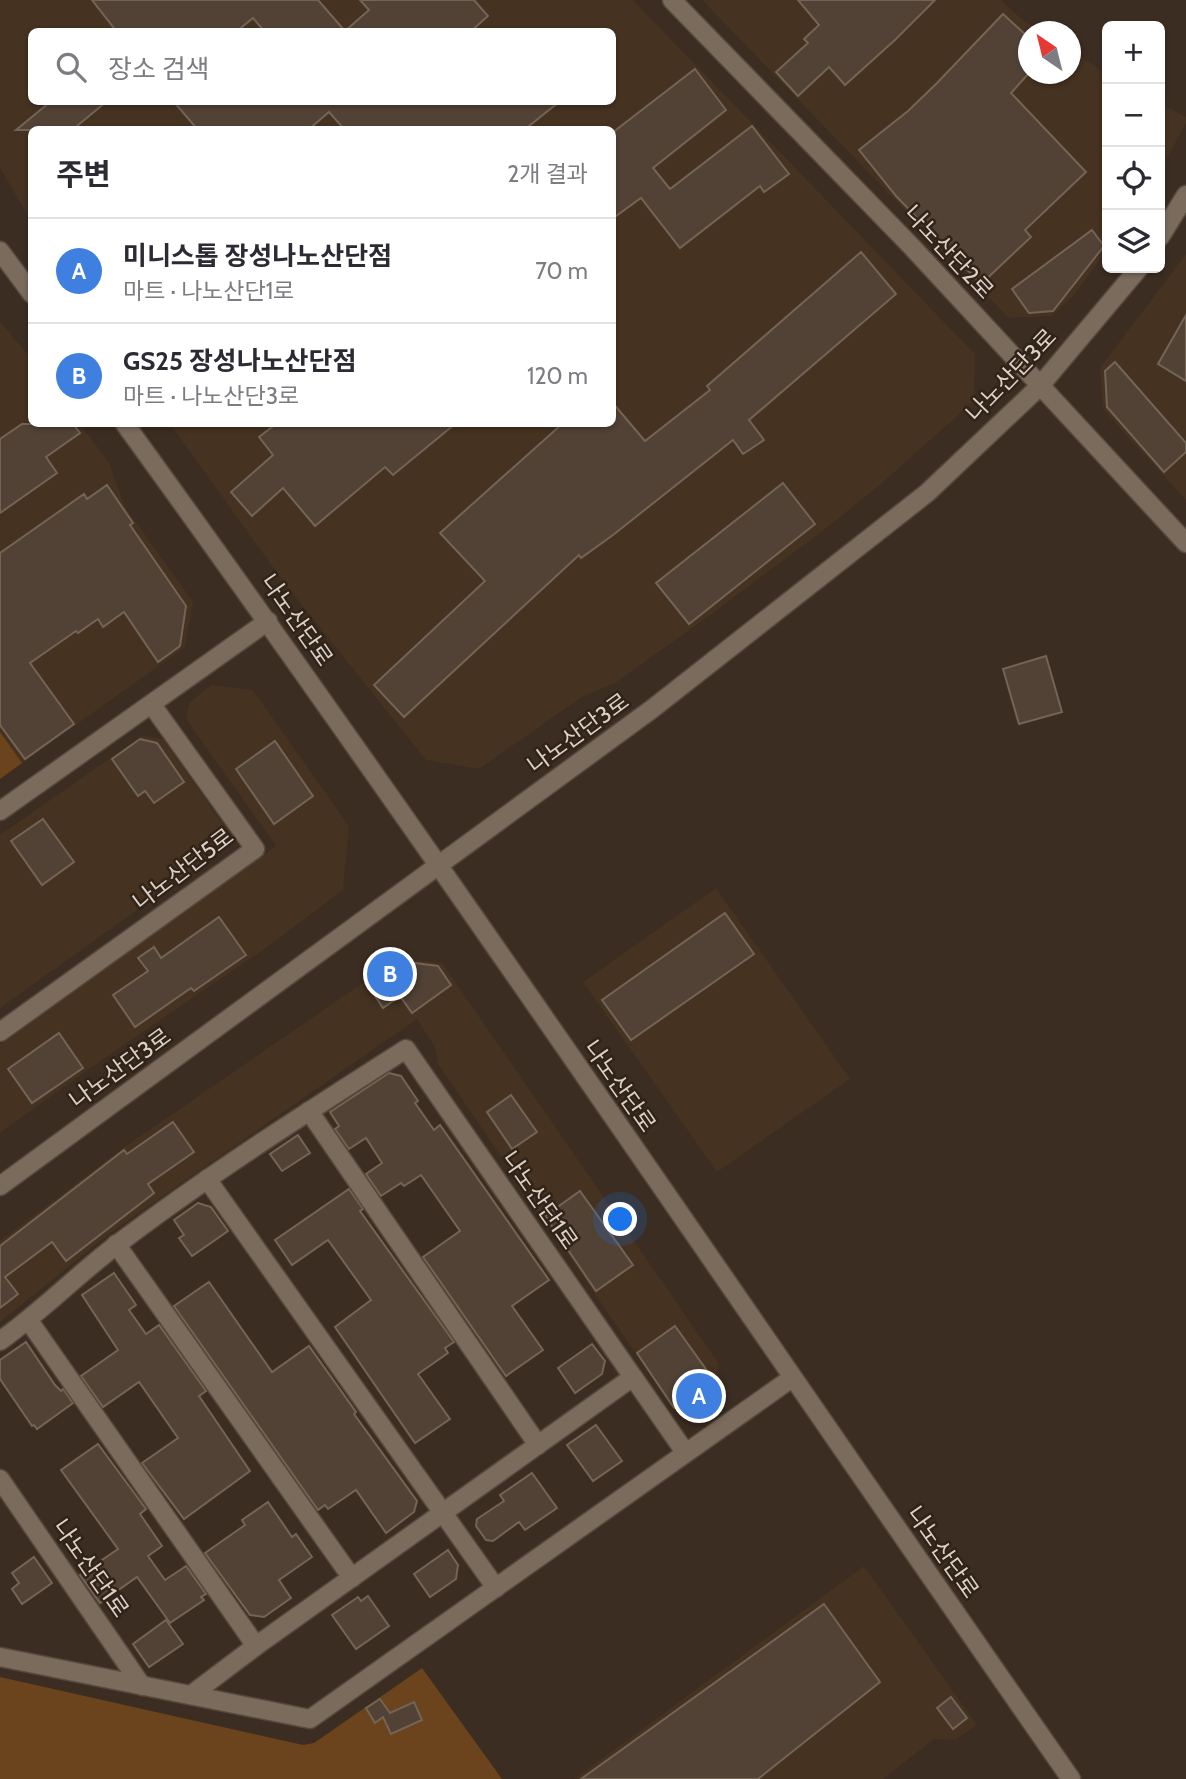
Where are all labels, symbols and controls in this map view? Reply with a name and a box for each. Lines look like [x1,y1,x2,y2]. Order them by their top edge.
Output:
north arrow [1018,21,1081,84]
map controls [1102,21,1165,273]
button: + [1102,21,1165,84]
search box [28,28,616,105]
icon: search [52,48,90,86]
text: 장소 검색 [108,53,210,85]
button: − [1102,84,1165,147]
button: locate [1102,147,1165,210]
text: 주변 [56,156,111,193]
text: 2개 결과 [507,160,588,188]
street label: 나노산단2로 [899,199,999,305]
button: layers [1102,210,1165,273]
text: 미니스톱 장성나노산단점 [123,240,392,272]
text: A [72,257,86,285]
text: 70 m [535,257,588,285]
text: 마트 · 나노산단1로 [123,277,294,305]
street label: 나노산단3로 [960,323,1062,427]
text: GS25 장성나노산단점 [123,345,356,377]
text: B [72,362,86,390]
text: 120 m [527,362,588,390]
text: 마트 · 나노산단3로 [123,382,299,410]
street label: 나노산단로 [255,569,339,671]
street label: 나노산단3로 [522,687,634,779]
street label: 나노산단5로 [127,822,239,916]
pin: B [367,948,413,1000]
street label: 나노산단3로 [64,1022,176,1114]
street label: 나노산단로 [578,1035,662,1137]
street label: 나노산단1로 [496,1146,584,1254]
your location [603,1202,637,1236]
pin: A [676,1370,722,1422]
street label: 나노산단로 [901,1501,985,1603]
street label: 나노산단1로 [47,1514,135,1622]

